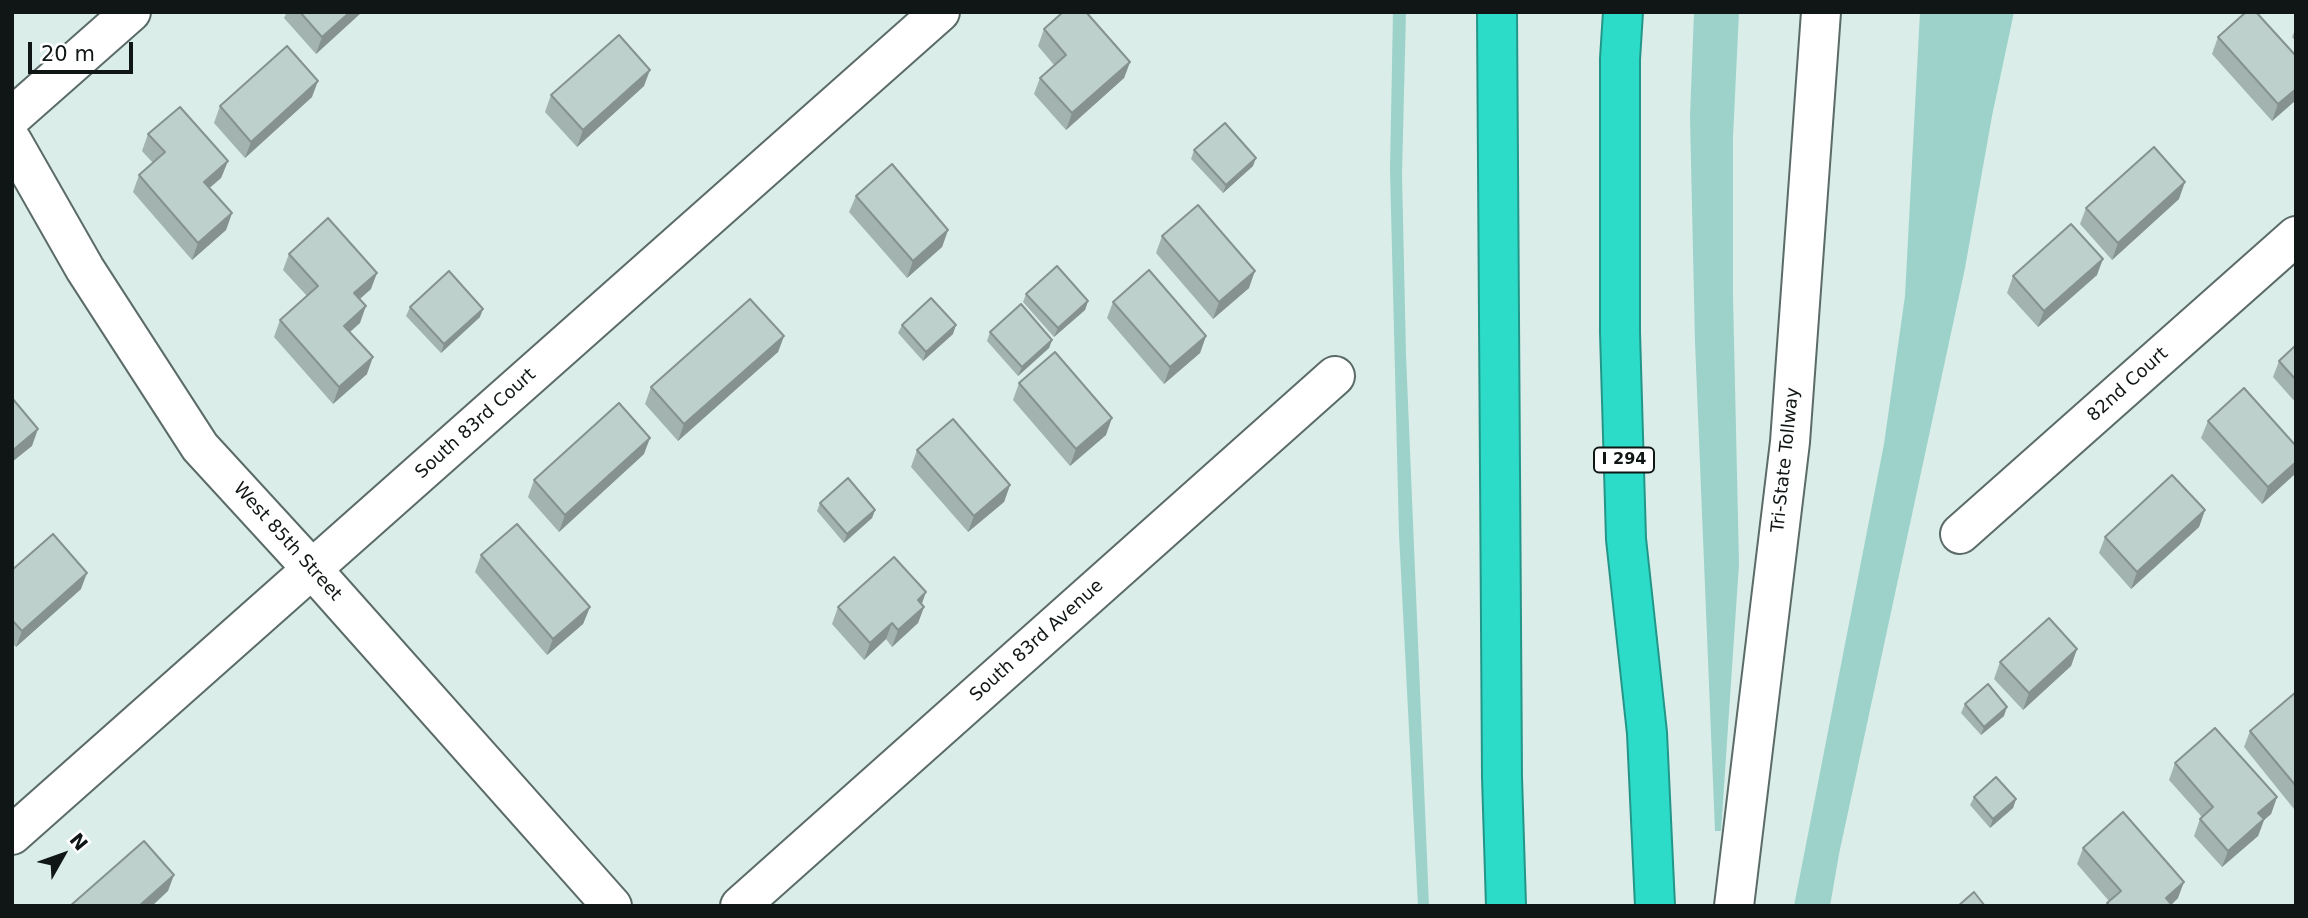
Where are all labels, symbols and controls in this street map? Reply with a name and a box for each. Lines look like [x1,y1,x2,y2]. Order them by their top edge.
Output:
scale bar [32,28,136,72]
text: 20 m [41,42,95,66]
street label: 82nd Court [2083,343,2173,427]
street label: South 83rd Court [411,364,541,484]
street label: Tri-State Tollway [1768,386,1804,534]
road number: I 294 [1594,447,1654,472]
street label: West 85th Street [228,478,346,606]
street label: South 83rd Avenue [966,575,1108,707]
north arrow [28,820,98,890]
text: N [66,828,93,855]

